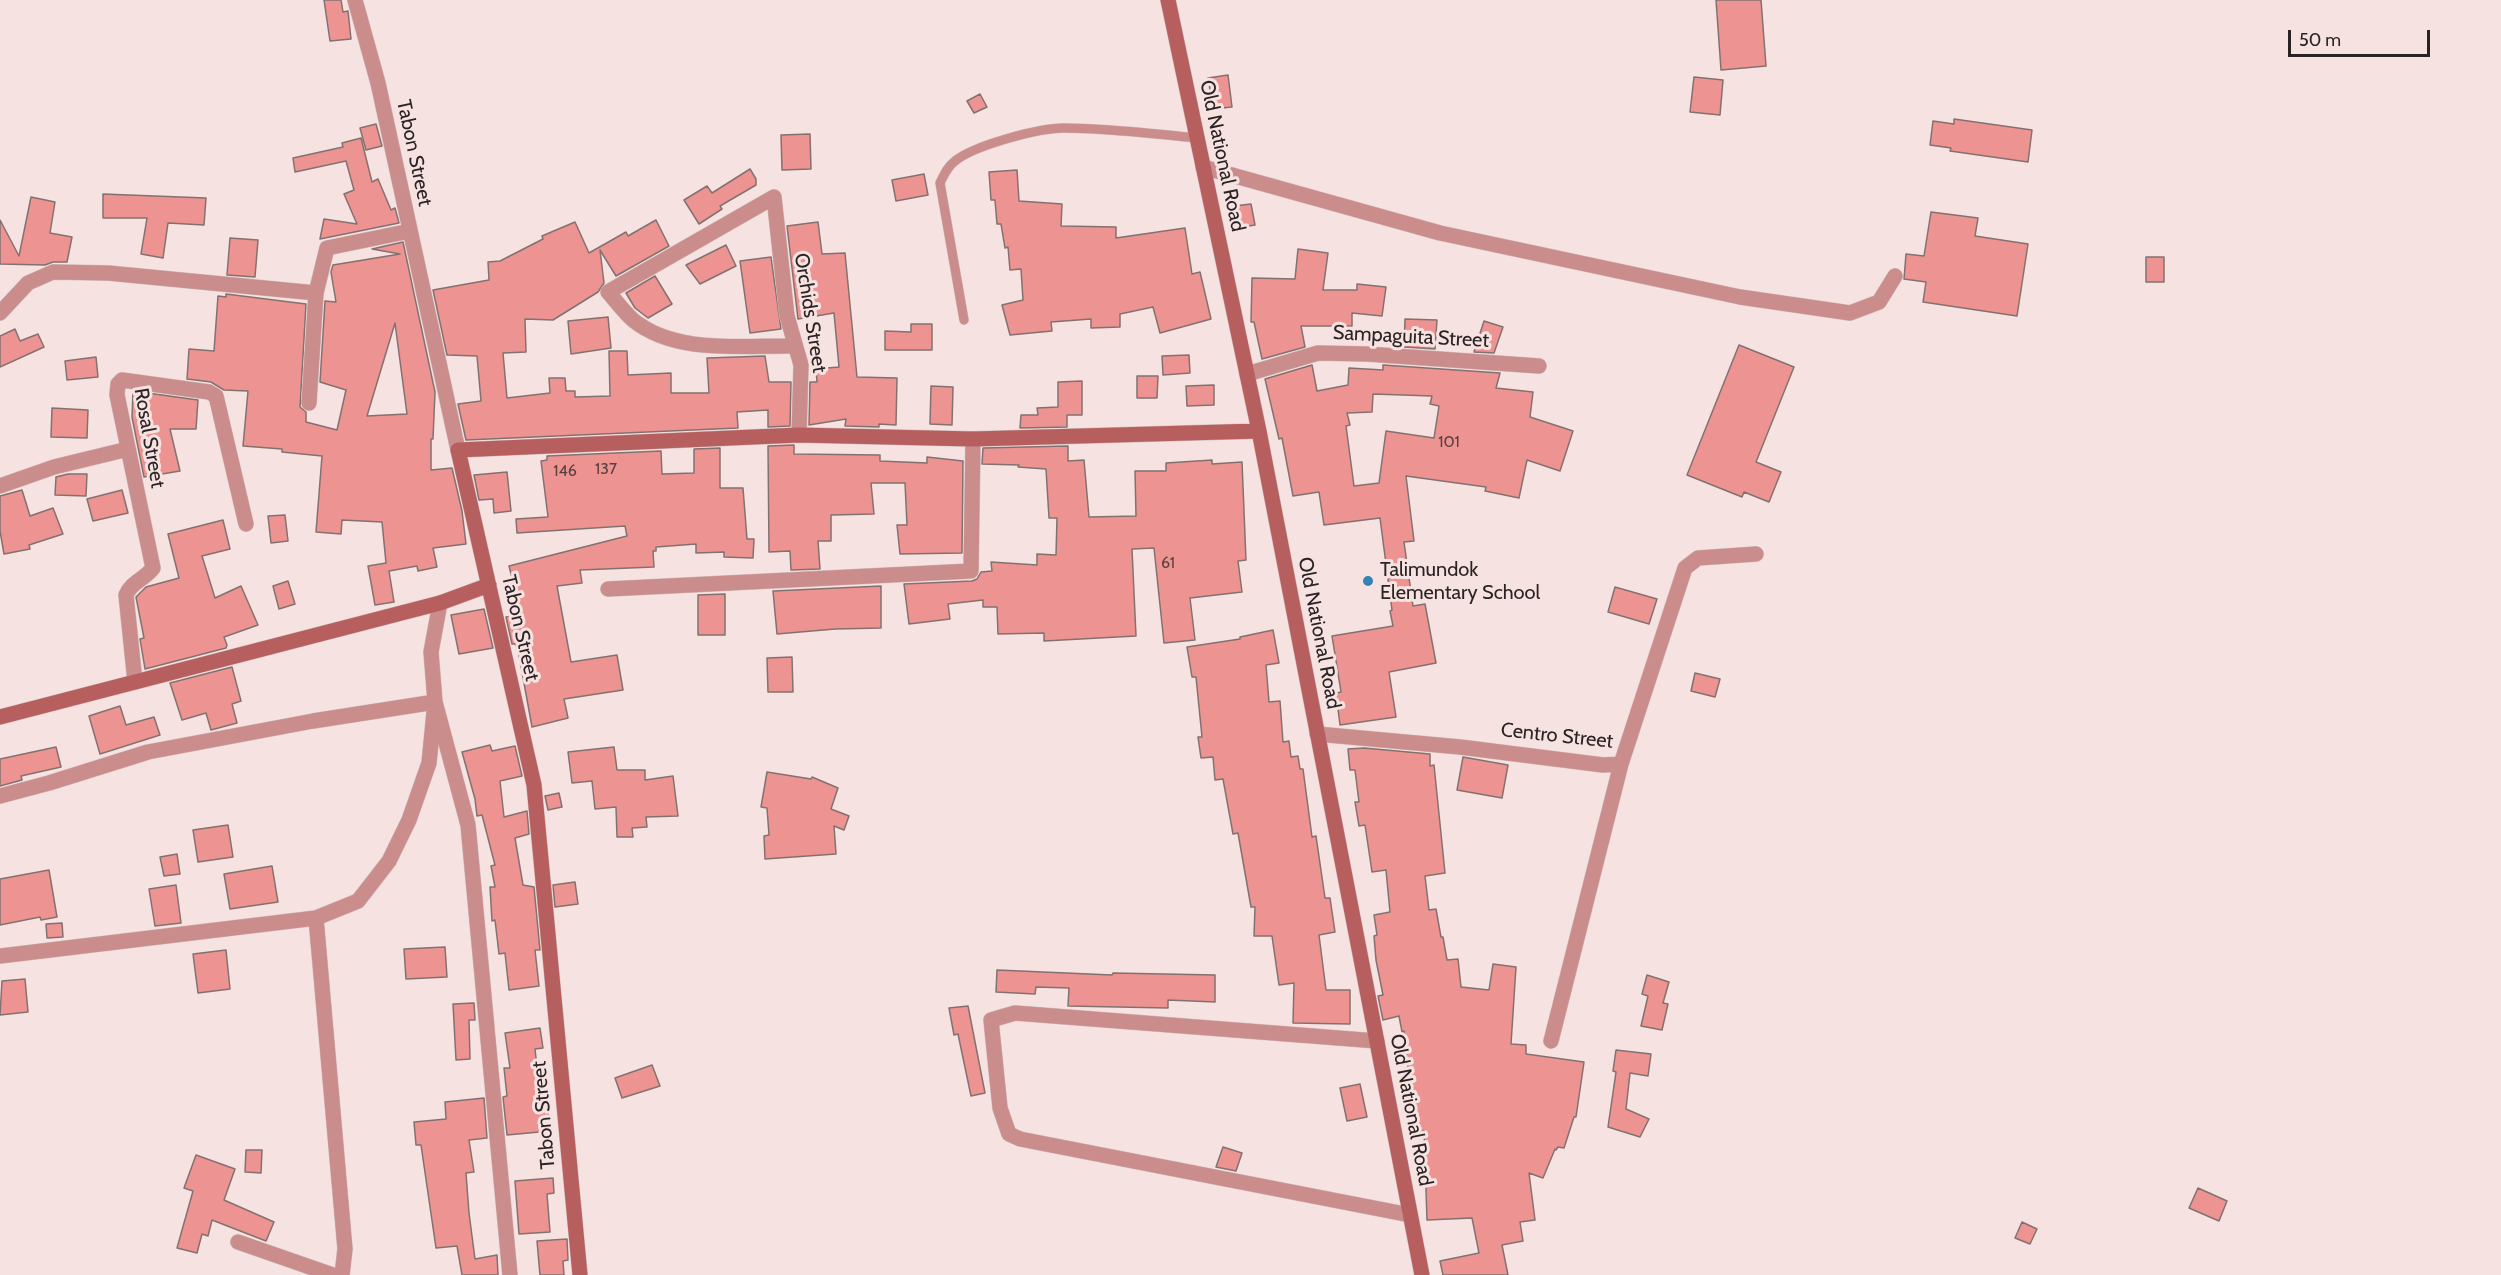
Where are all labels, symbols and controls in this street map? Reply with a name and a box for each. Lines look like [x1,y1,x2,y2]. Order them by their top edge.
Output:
scale bar [2291,18,2434,56]
text: 50 m [2299,29,2341,51]
street label: Old National Road [1194,78,1250,234]
street label: Tabon Street [391,98,437,208]
street label: Orchids Street [789,251,831,375]
street label: Sampaguita Street [1332,321,1490,353]
street label: Rosal Street [128,386,170,490]
house number: 101 [1438,432,1460,452]
house number: 137 [595,459,617,479]
house number: 146 [553,461,577,481]
house number: 61 [1161,553,1175,573]
street label: Old National Road [1293,555,1345,711]
place label: Talimundok Elementary School [1380,558,1540,605]
street label: Tabon Street [496,573,544,683]
marker: Talimundok Elementary School [1361,574,1375,588]
street label: Centro Street [1500,718,1614,754]
street label: Old National Road [1385,1032,1437,1188]
street label: Tabon Street [527,1060,561,1170]

